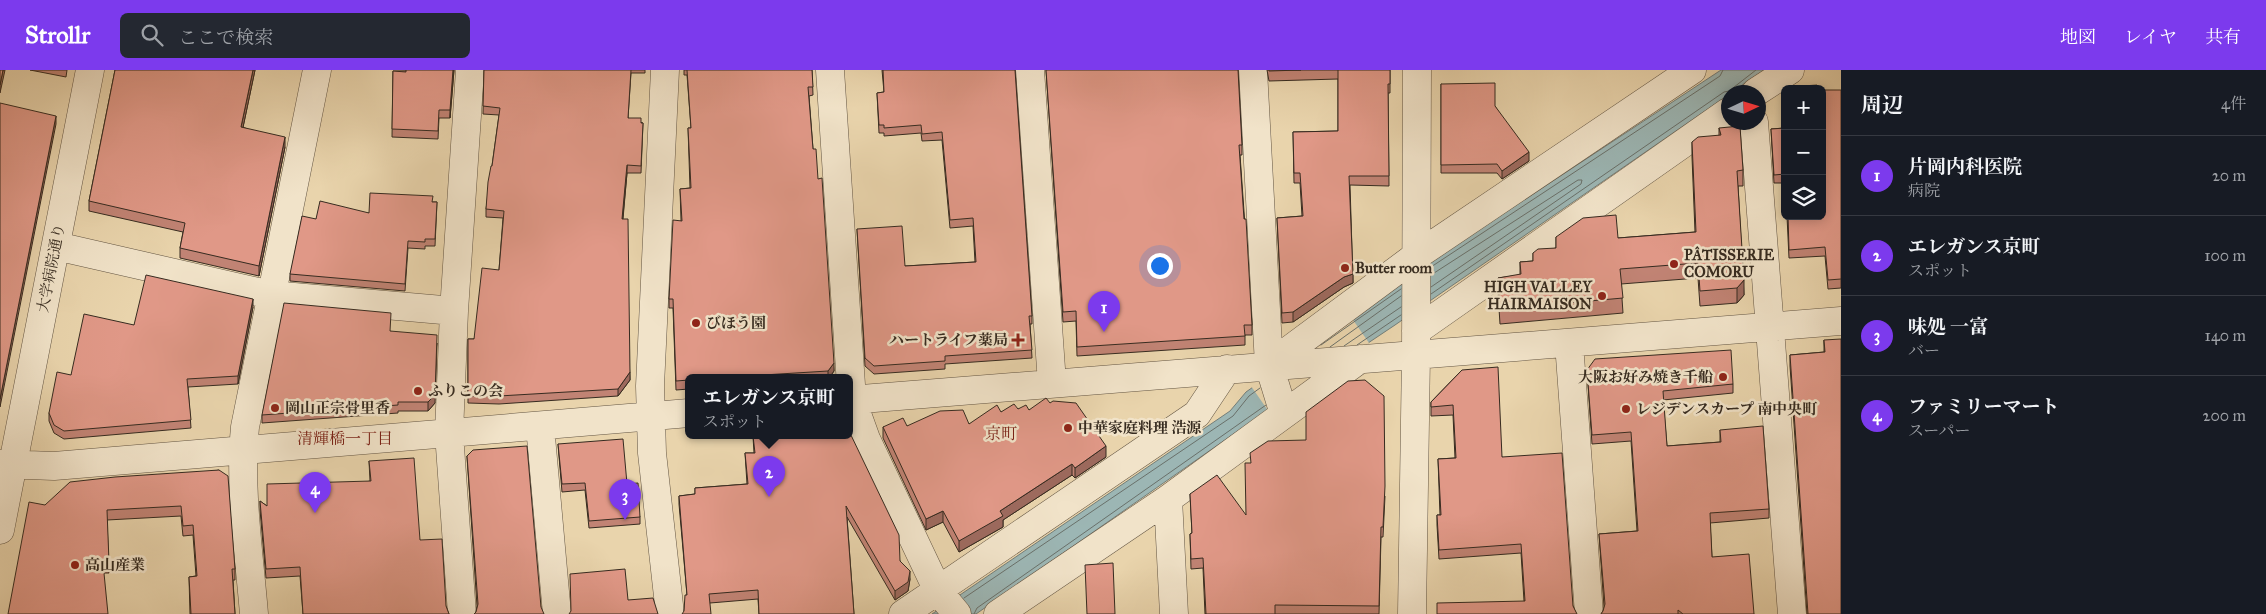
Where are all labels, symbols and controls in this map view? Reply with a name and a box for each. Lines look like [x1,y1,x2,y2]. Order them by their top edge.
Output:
search box [120,13,470,58]
text: Strollr [25,20,90,50]
icon: search [138,21,166,49]
text: ここで検索 [178,26,273,49]
text: 地図 [2060,26,2096,48]
text: レイヤ [2124,26,2177,48]
text: 共有 [2205,26,2241,48]
north arrow [1721,85,1766,130]
map controls [1781,85,1826,220]
button: + [1781,85,1826,130]
text: 周辺 [1861,92,1903,118]
text: 4件 [2221,94,2246,113]
button: − [1781,130,1826,175]
text: 片岡内科医院 [1908,155,2022,178]
text: 1 [1874,166,1880,185]
text: 20 m [2212,166,2246,185]
button: layers [1781,175,1826,220]
text: 病院 [1908,181,1940,200]
street label: 大学病院通り [34,222,68,314]
text: エレガンス京町 [1908,235,2040,258]
place label: PÂTISSERIE COMORU [1684,246,1775,281]
text: 2 [1873,246,1881,265]
text: 100 m [2204,246,2246,265]
your location [1147,253,1173,279]
marker: PÂTISSERIE COMORU [1668,258,1680,270]
place label: Butter room [1355,259,1432,277]
text: スポット [1908,261,1972,280]
marker: Butter room [1339,262,1351,274]
place label: HIGH VALLEY HAIRMAISON [1484,278,1593,313]
marker: HIGH VALLEY HAIRMAISON [1596,290,1608,302]
pin: 1 [1088,291,1120,332]
place label: びほう園 [706,314,766,332]
text: 味処 一富 [1908,315,1988,338]
marker: びほう園 [690,317,702,329]
text: 3 [1874,326,1880,345]
text: 140 m [2205,326,2246,345]
place label: ハートライフ薬局 [889,331,1008,349]
marker: ハートライフ薬局 [1012,334,1024,346]
text: バー [1908,341,1940,360]
place label: 大阪お好み焼き千船 [1578,368,1713,386]
marker: 大阪お好み焼き千船 [1717,371,1729,383]
popup [685,374,853,439]
place label: ふりこの会 [428,382,503,400]
marker: ふりこの会 [412,385,424,397]
text: エレガンス京町 [703,386,835,409]
text: ファミリーマート [1908,395,2060,418]
place label: 岡山正宗骨里香 [285,399,390,417]
place label: レジデンスカープ 南中央町 [1636,400,1817,418]
marker: 岡山正宗骨里香 [269,402,281,414]
marker: レジデンスカープ 南中央町 [1620,403,1632,415]
text: 4 [1873,406,1881,425]
text: 200 m [2203,406,2246,425]
text: スポット [703,412,767,431]
place label: 中華家庭料理 浩源 [1078,419,1201,437]
text: スーパー [1908,421,1970,440]
marker: 中華家庭料理 浩源 [1062,422,1074,434]
district label: 京町 [985,424,1017,443]
district label: 清輝橋一丁目 [297,429,393,448]
pin: 2 [753,456,785,497]
pin: 4 [299,472,331,513]
pin: 3 [609,479,641,520]
place label: 高山産業 [85,556,145,574]
marker: 高山産業 [69,559,81,571]

